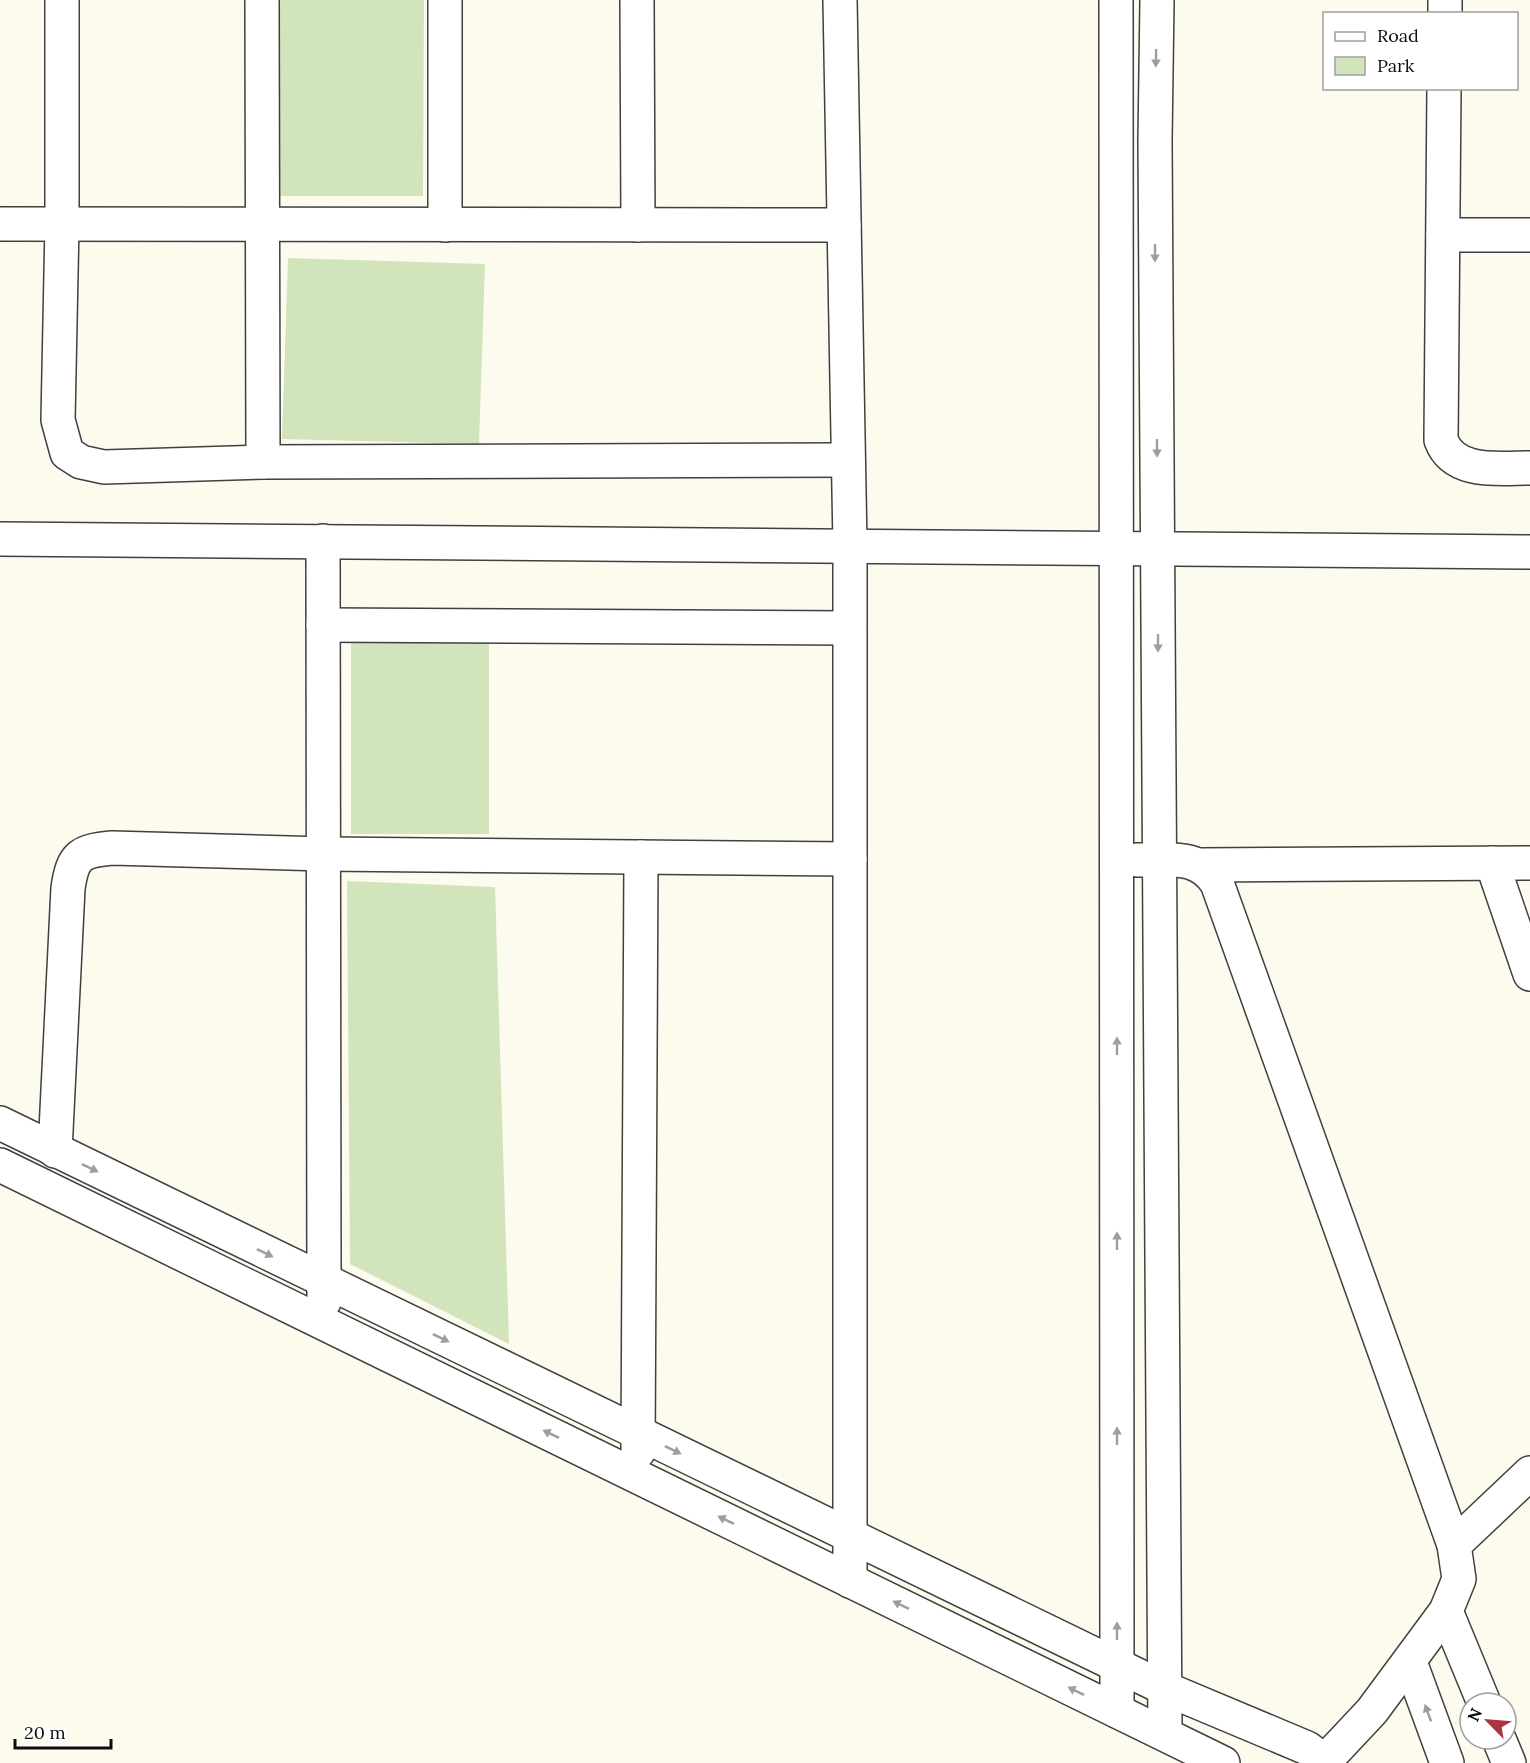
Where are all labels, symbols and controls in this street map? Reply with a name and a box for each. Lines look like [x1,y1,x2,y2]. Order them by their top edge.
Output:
legend [1323,12,1518,90]
text: Road [1377,24,1419,47]
one-way arrow [1151,49,1161,68]
text: Park [1377,54,1415,77]
one-way arrow [1151,244,1160,263]
one-way arrow [1152,439,1162,458]
one-way arrow [1153,634,1163,653]
one-way arrow [1112,1037,1122,1056]
one-way arrow [81,1162,99,1172]
one-way arrow [1112,1232,1122,1251]
one-way arrow [257,1248,274,1257]
one-way arrow [432,1333,449,1342]
one-way arrow [1112,1427,1122,1446]
one-way arrow [542,1429,559,1439]
one-way arrow [664,1445,682,1455]
one-way arrow [717,1515,735,1525]
one-way arrow [893,1601,910,1610]
one-way arrow [1112,1622,1122,1641]
one-way arrow [1068,1686,1085,1695]
north arrow [1458,1691,1518,1751]
one-way arrow [1423,1703,1433,1721]
text: N [1463,1705,1486,1724]
scale bar [15,1712,111,1750]
text: 20 m [24,1721,66,1744]

